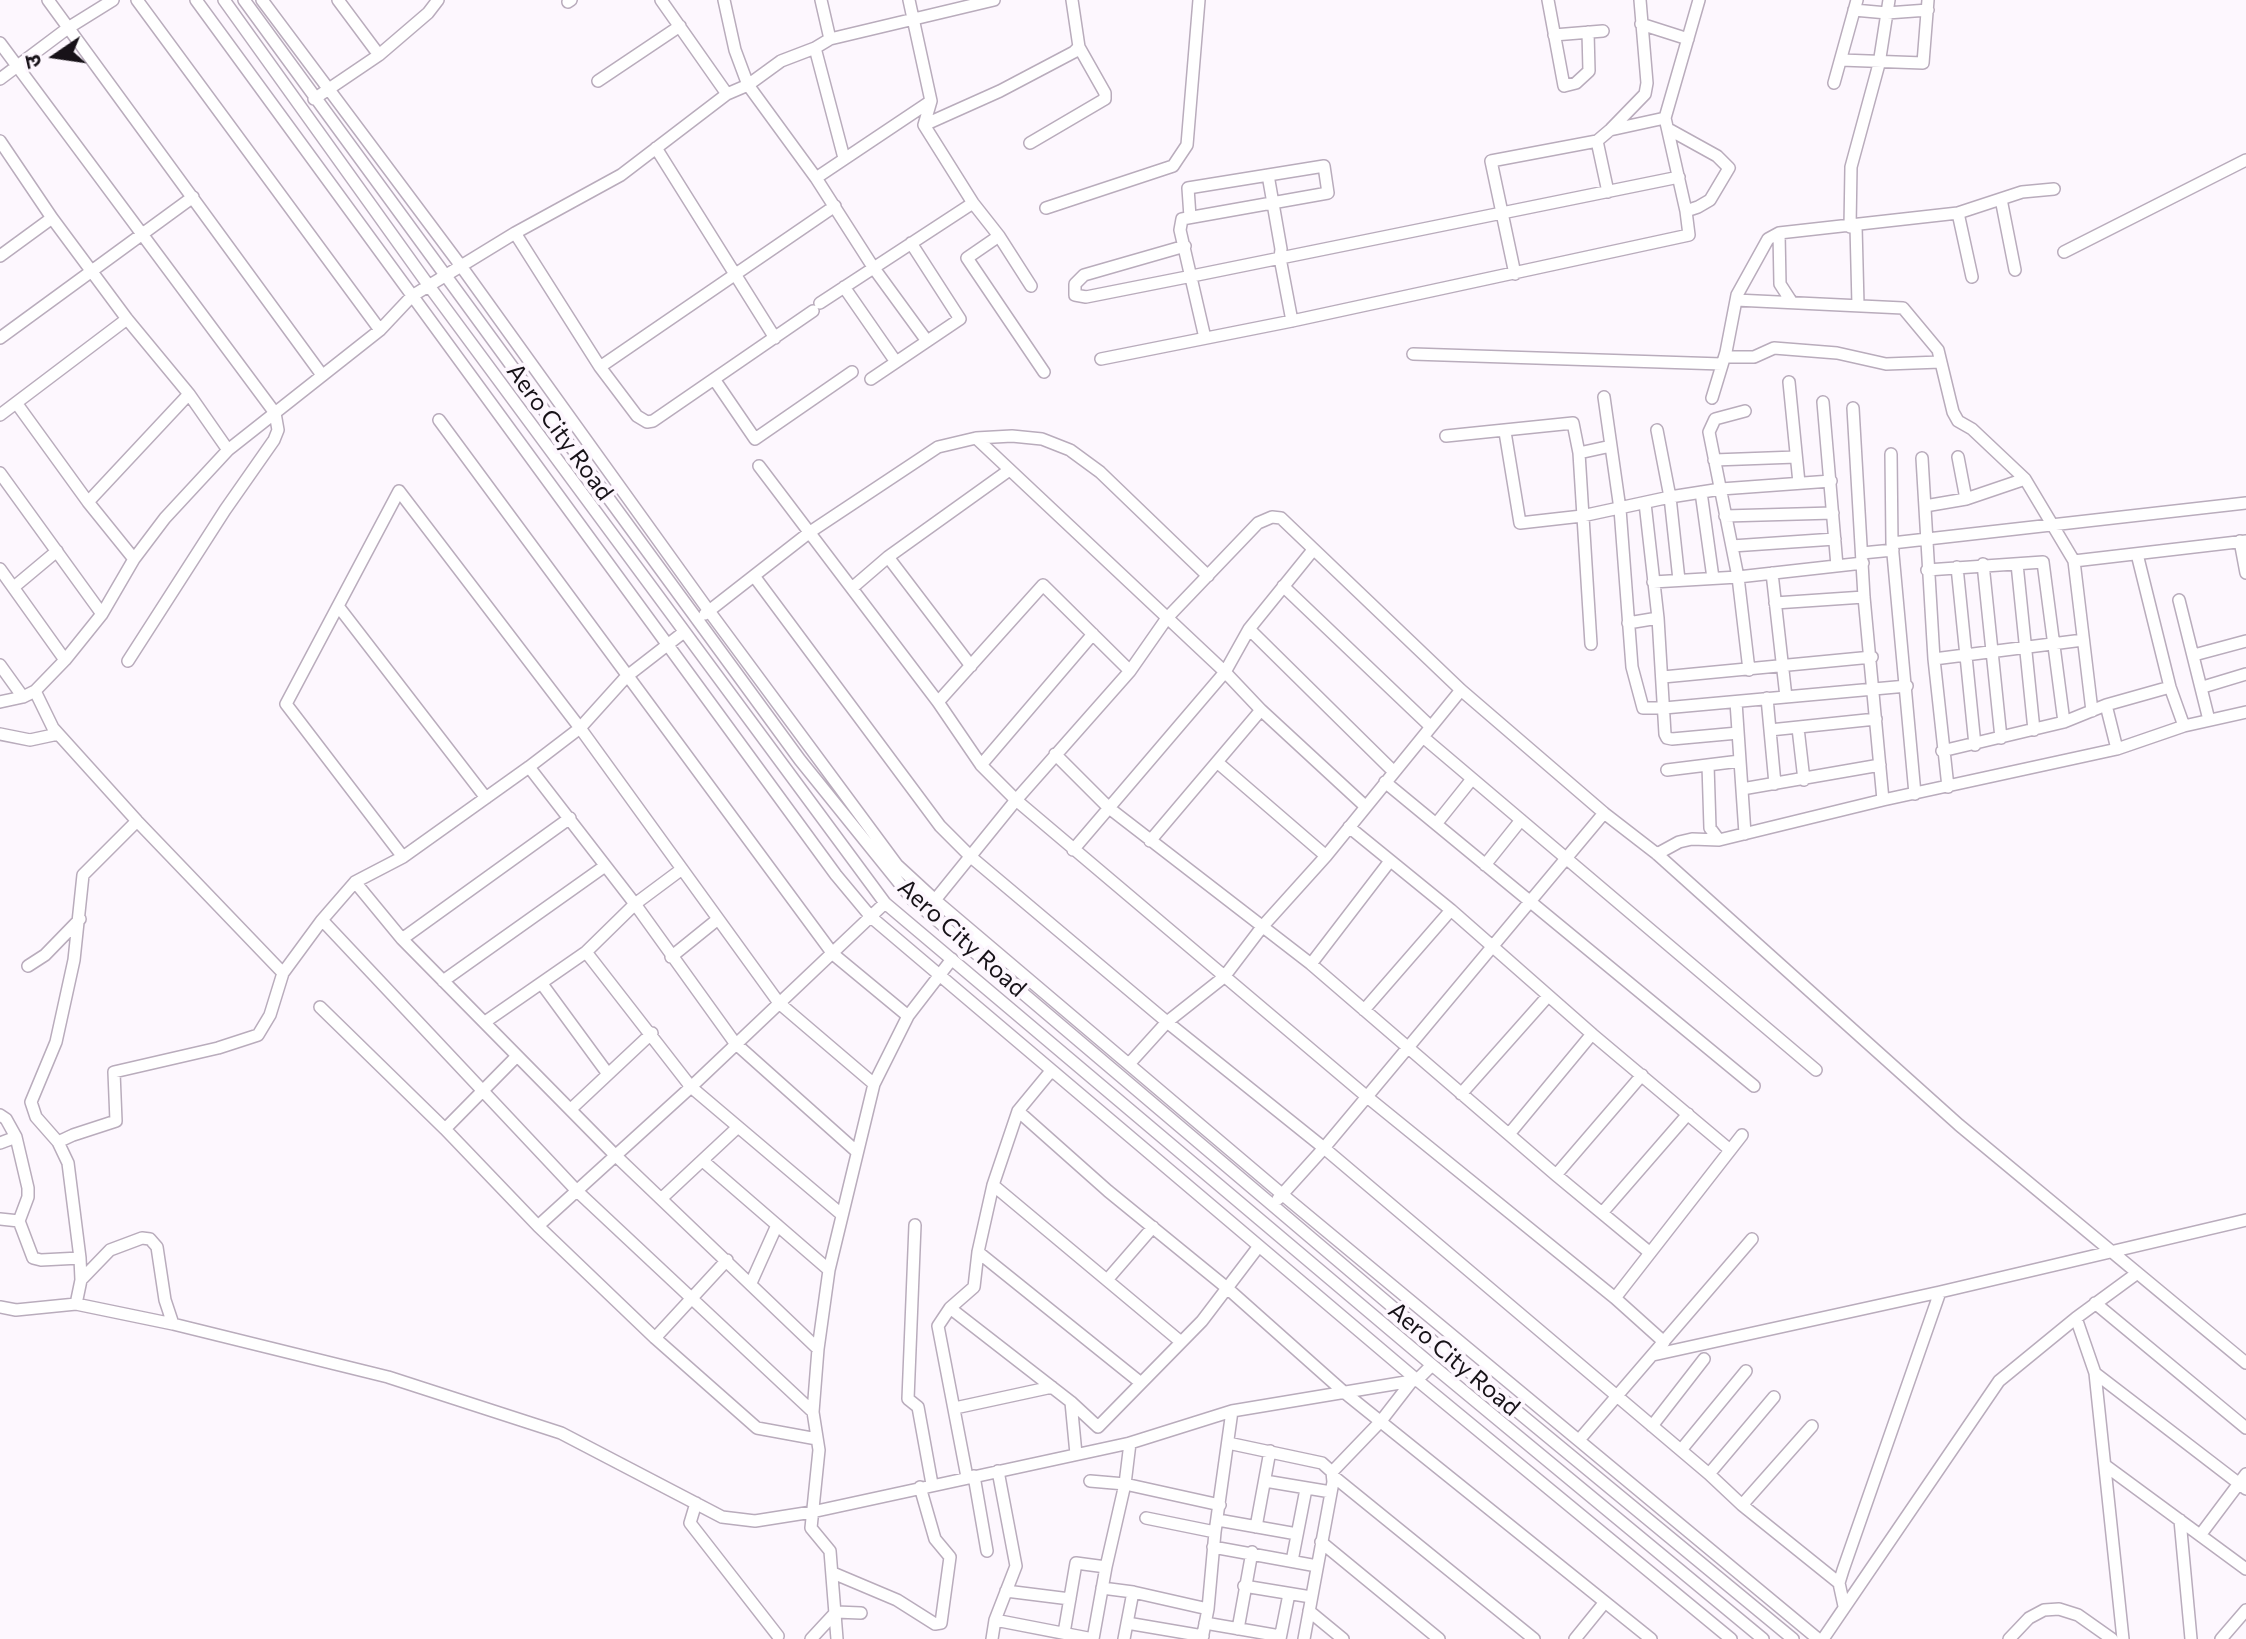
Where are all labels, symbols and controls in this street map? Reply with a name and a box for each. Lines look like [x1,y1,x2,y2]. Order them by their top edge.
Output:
north arrow [16,16,96,96]
text: उ [18,52,47,71]
street label: Aero City Road [501,358,619,506]
street label: Aero City Road [892,873,1032,1003]
street label: Aero City Road [1383,1296,1525,1422]

